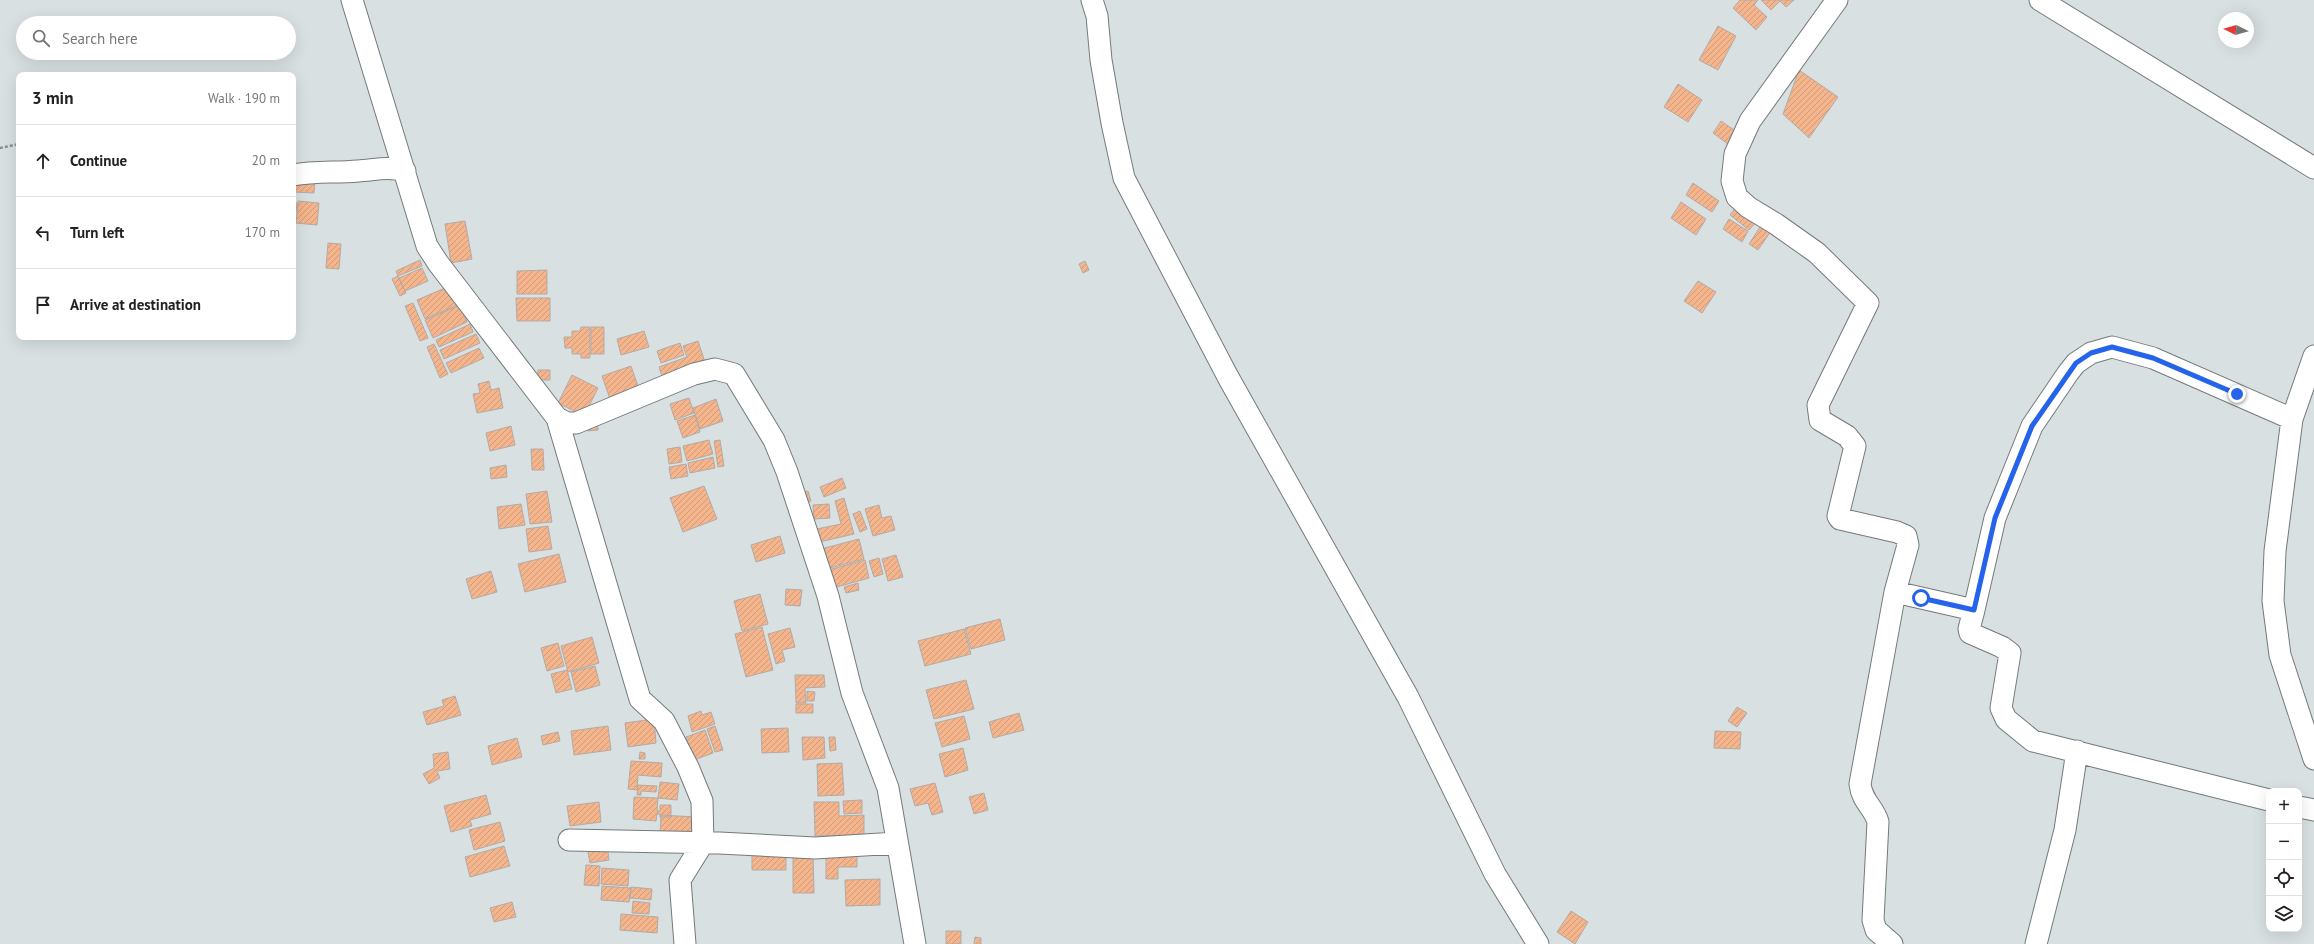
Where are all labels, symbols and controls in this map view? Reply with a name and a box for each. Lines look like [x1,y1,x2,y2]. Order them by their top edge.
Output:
north arrow [2218,12,2254,48]
search box [16,16,296,60]
icon: search [30,27,52,49]
text: Search here [62,29,138,48]
text: 3 min [32,87,73,109]
text: Walk · 190 m [208,90,280,107]
icon: ahead [32,150,54,172]
text: Continue [70,151,127,170]
text: 20 m [252,152,280,169]
icon: left [32,222,54,244]
text: Turn left [70,223,124,242]
text: 170 m [245,224,280,241]
icon: arrive [32,294,54,316]
text: Arrive at destination [70,295,201,314]
route end [2228,385,2246,403]
route start [1912,589,1930,607]
map controls [2266,788,2302,932]
button: + [2266,788,2302,824]
button: − [2266,824,2302,860]
button: locate [2266,860,2302,896]
button: layers [2266,896,2302,932]

